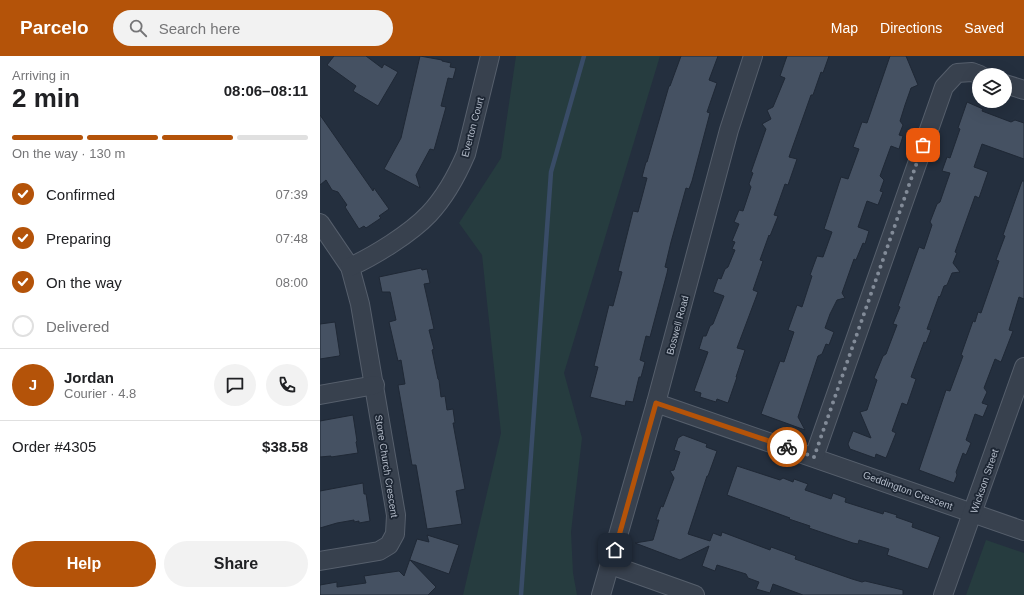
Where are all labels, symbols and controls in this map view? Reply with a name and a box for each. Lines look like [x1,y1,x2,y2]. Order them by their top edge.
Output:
search box [113,10,393,46]
text: Parcelo [20,17,89,38]
icon: search [127,17,149,39]
text: Search here [159,20,240,37]
text: Map [831,20,858,36]
text: Directions [880,20,942,36]
text: Saved [964,20,1004,36]
text: Arriving in [12,68,70,83]
map controls [972,68,1012,108]
button: layers [972,68,1012,108]
text: 08:06–08:11 [224,82,308,99]
text: 2 min [12,83,80,113]
street label: Everton Court [459,96,486,158]
pin [906,128,940,162]
icon: bag [912,134,934,156]
text: On the way · 130 m [12,146,125,161]
icon: check [12,183,34,205]
text: Confirmed [46,186,115,203]
text: 07:39 [275,187,308,202]
icon: check [12,227,34,249]
text: Preparing [46,230,111,247]
text: 07:48 [275,231,308,246]
icon: check [12,271,34,293]
text: On the way [46,274,122,291]
text: 08:00 [275,275,308,290]
street label: Boswell Road [664,294,691,356]
text: Delivered [46,318,109,335]
button: chat [214,364,256,406]
button: phone [266,364,308,406]
text: Jordan [64,369,114,386]
text: J [29,376,37,393]
text: Courier · 4.8 [64,386,136,401]
street label: Stone Church Crescent [373,414,400,518]
courier [767,427,807,467]
icon: bike [776,436,798,458]
text: Order #4305 [12,438,96,455]
text: $38.58 [262,438,308,455]
street label: Wickson Street [968,447,1001,515]
street label: Geddington Crescent [862,469,954,512]
pin [598,533,632,567]
icon: home [604,539,626,561]
button: Help [12,541,156,587]
button: Share [164,541,308,587]

